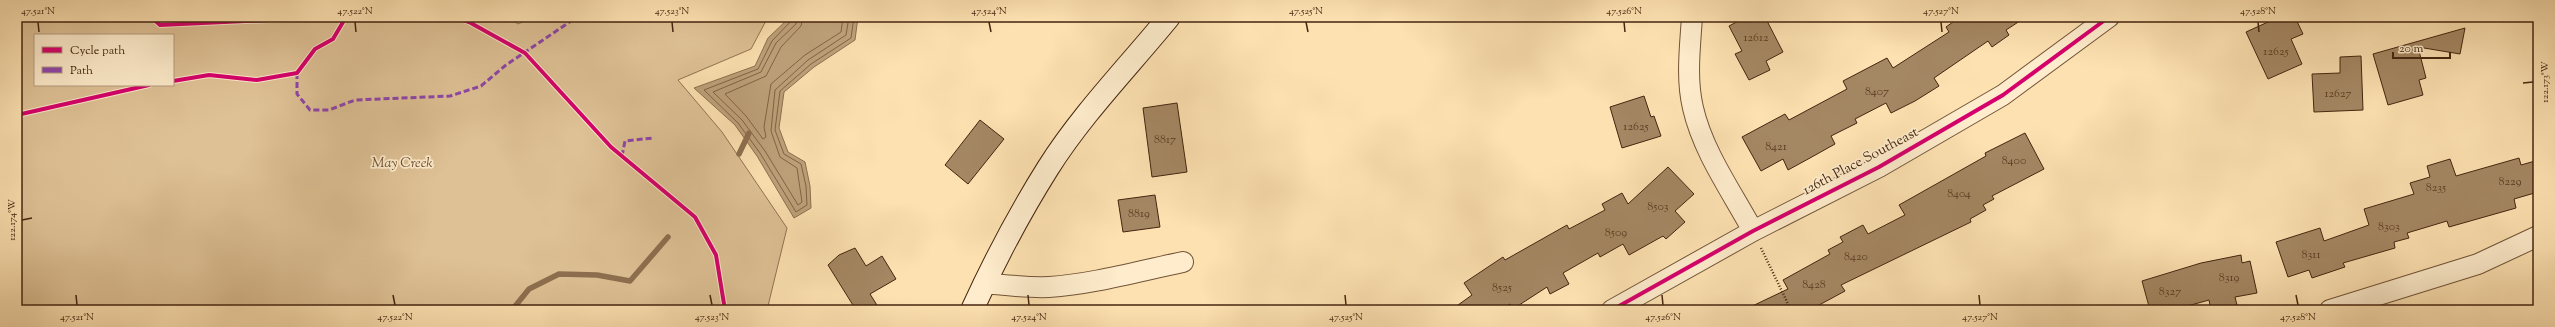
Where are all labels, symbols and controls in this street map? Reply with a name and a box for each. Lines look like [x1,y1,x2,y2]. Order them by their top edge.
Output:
text: 47.521°N [21,4,55,19]
text: 47.522°N [337,4,373,19]
text: 47.523°N [655,4,689,19]
text: 47.524°N [971,4,1007,19]
text: 47.525°N [1289,4,1323,19]
text: 47.526°N [1606,4,1642,19]
text: 47.527°N [1923,4,1959,19]
text: 47.528°N [2240,4,2276,19]
house number: 12612 [1743,29,1769,47]
legend [34,34,174,86]
scale bar [2393,34,2450,60]
text: 20 m [2399,40,2424,58]
text: Cycle path [70,42,125,60]
house number: 12625 [2263,43,2289,61]
text: 122.173°W [2538,61,2553,103]
text: Path [70,62,93,80]
house number: 8407 [1865,83,1889,101]
house number: 12627 [2324,85,2352,103]
house number: 12625 [1623,118,1649,136]
street label: 126th Place Southeast [1800,123,1923,201]
house number: 8817 [1154,131,1176,149]
house number: 8421 [1765,138,1787,156]
house number: 8400 [2002,152,2026,170]
park label: May Creek [372,154,433,174]
house number: 8229 [2499,173,2522,191]
house number: 8235 [2426,179,2446,197]
house number: 8404 [1947,185,1971,203]
house number: 8503 [1647,198,1669,216]
text: 122.174°W [5,199,20,241]
house number: 8819 [1128,205,1150,223]
house number: 8303 [2378,218,2400,236]
house number: 8509 [1605,224,1627,242]
house number: 8311 [2301,246,2321,264]
house number: 8420 [1844,248,1868,266]
house number: 8319 [2219,269,2239,287]
house number: 8428 [1802,276,1826,294]
house number: 8525 [1492,279,1512,297]
house number: 8327 [2159,283,2181,301]
text: 47.521°N [60,310,94,325]
text: 47.522°N [377,310,413,325]
text: 47.523°N [695,310,729,325]
text: 47.524°N [1011,310,1047,325]
text: 47.525°N [1329,310,1363,325]
text: 47.526°N [1645,310,1681,325]
text: 47.527°N [1962,310,1998,325]
text: 47.528°N [2280,310,2316,325]

